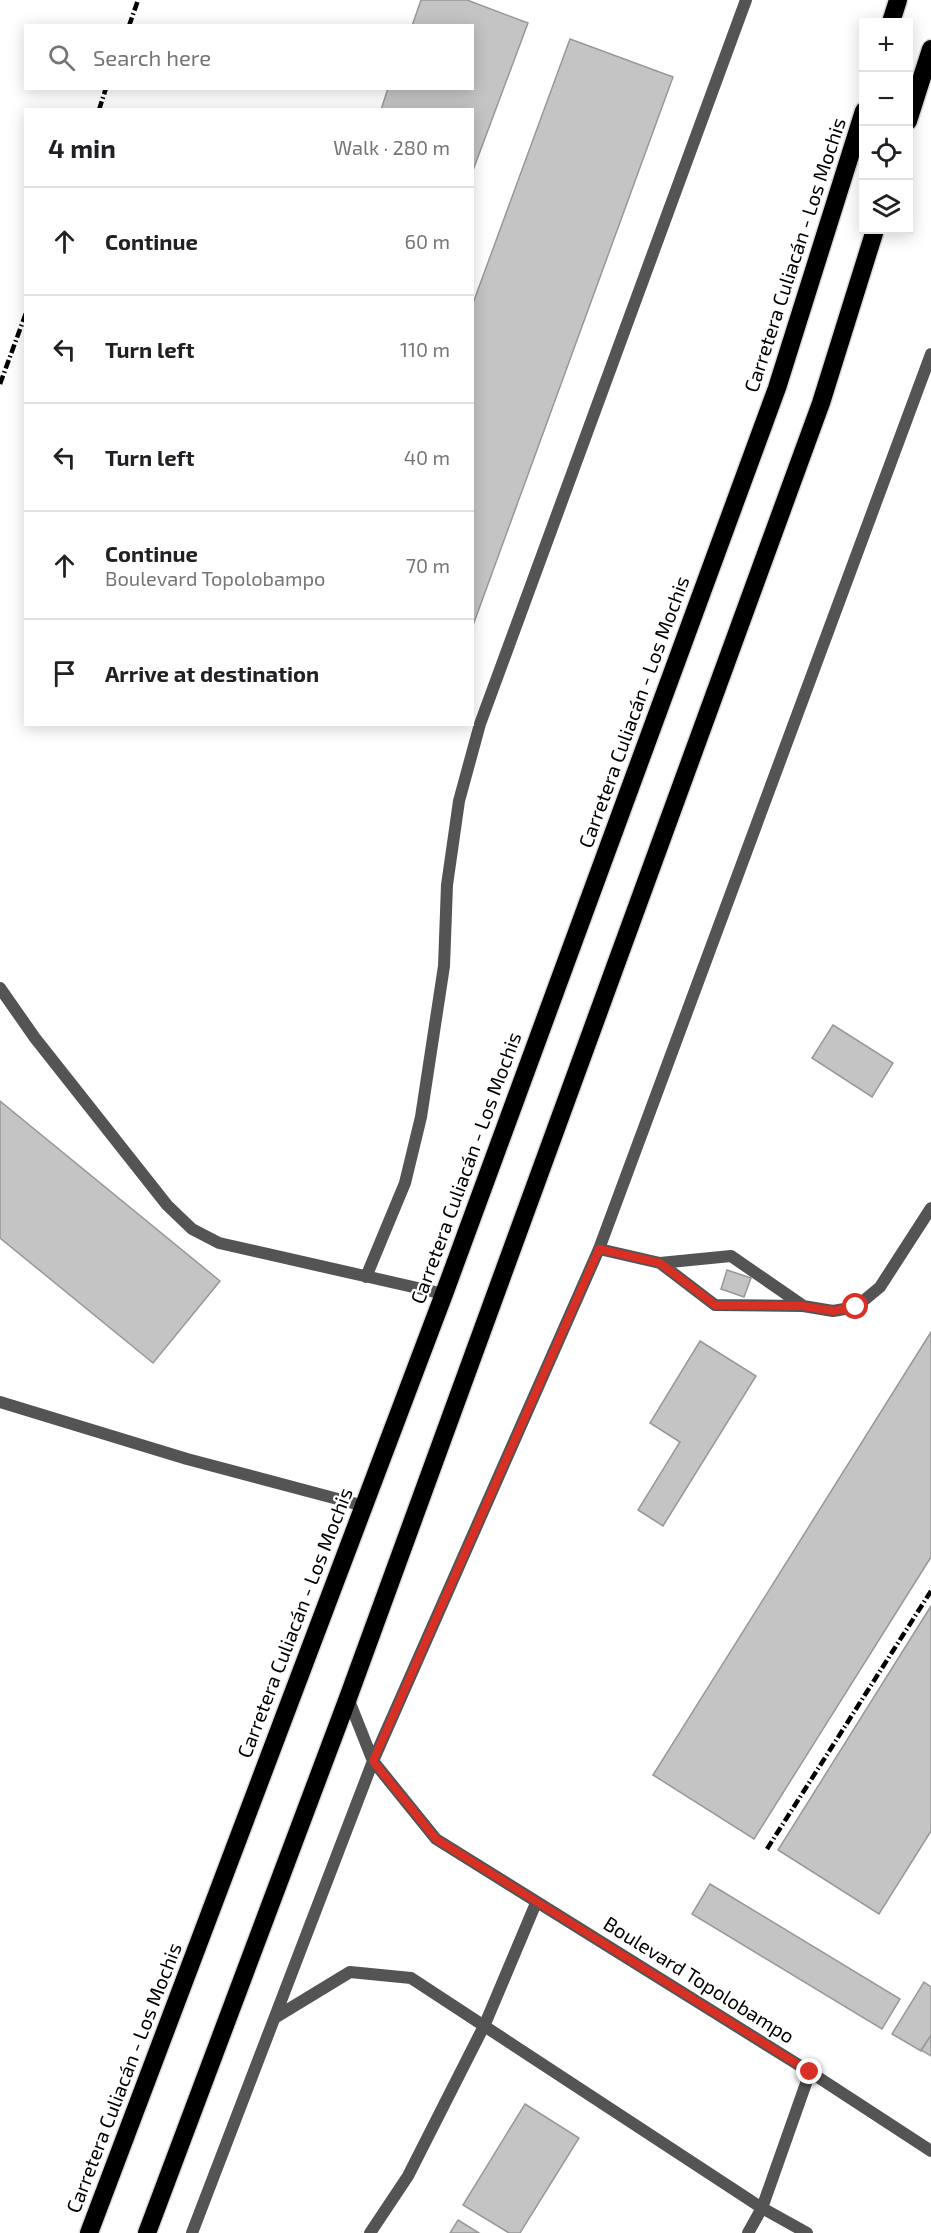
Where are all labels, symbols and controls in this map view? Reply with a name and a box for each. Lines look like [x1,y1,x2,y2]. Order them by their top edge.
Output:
map controls [859,18,913,234]
button: + [859,18,913,72]
search box [24,24,474,90]
icon: search [45,41,78,74]
text: Search here [93,44,211,70]
button: − [859,72,913,126]
street label: Carretera Culiacán - Los Mochis [738,114,850,395]
button: locate [859,126,913,180]
text: 4 min [48,132,116,163]
text: Walk · 280 m [333,135,450,159]
button: layers [859,180,913,234]
icon: ahead [48,225,81,258]
text: Continue [105,228,198,254]
text: 60 m [405,229,450,253]
icon: left [48,333,81,366]
text: Turn left [105,336,194,362]
text: 110 m [400,337,450,361]
icon: left [48,441,81,474]
text: Turn left [105,444,194,470]
text: 40 m [404,445,450,469]
text: Continue [105,540,198,566]
icon: ahead [48,549,81,582]
text: 70 m [406,553,450,577]
text: Boulevard Topolobampo [105,566,325,590]
street label: Carretera Culiacán - Los Mochis [573,573,693,851]
icon: arrive [48,657,81,690]
text: Arrive at destination [105,660,319,686]
street label: Carretera Culiacán - Los Mochis [405,1029,525,1307]
route start [842,1293,868,1319]
street label: Carretera Culiacán - Los Mochis [231,1484,357,1761]
street label: Boulevard Topolobampo [600,1911,799,2048]
street label: Carretera Culiacán - Los Mochis [60,1939,186,2216]
route end [796,2058,822,2084]

